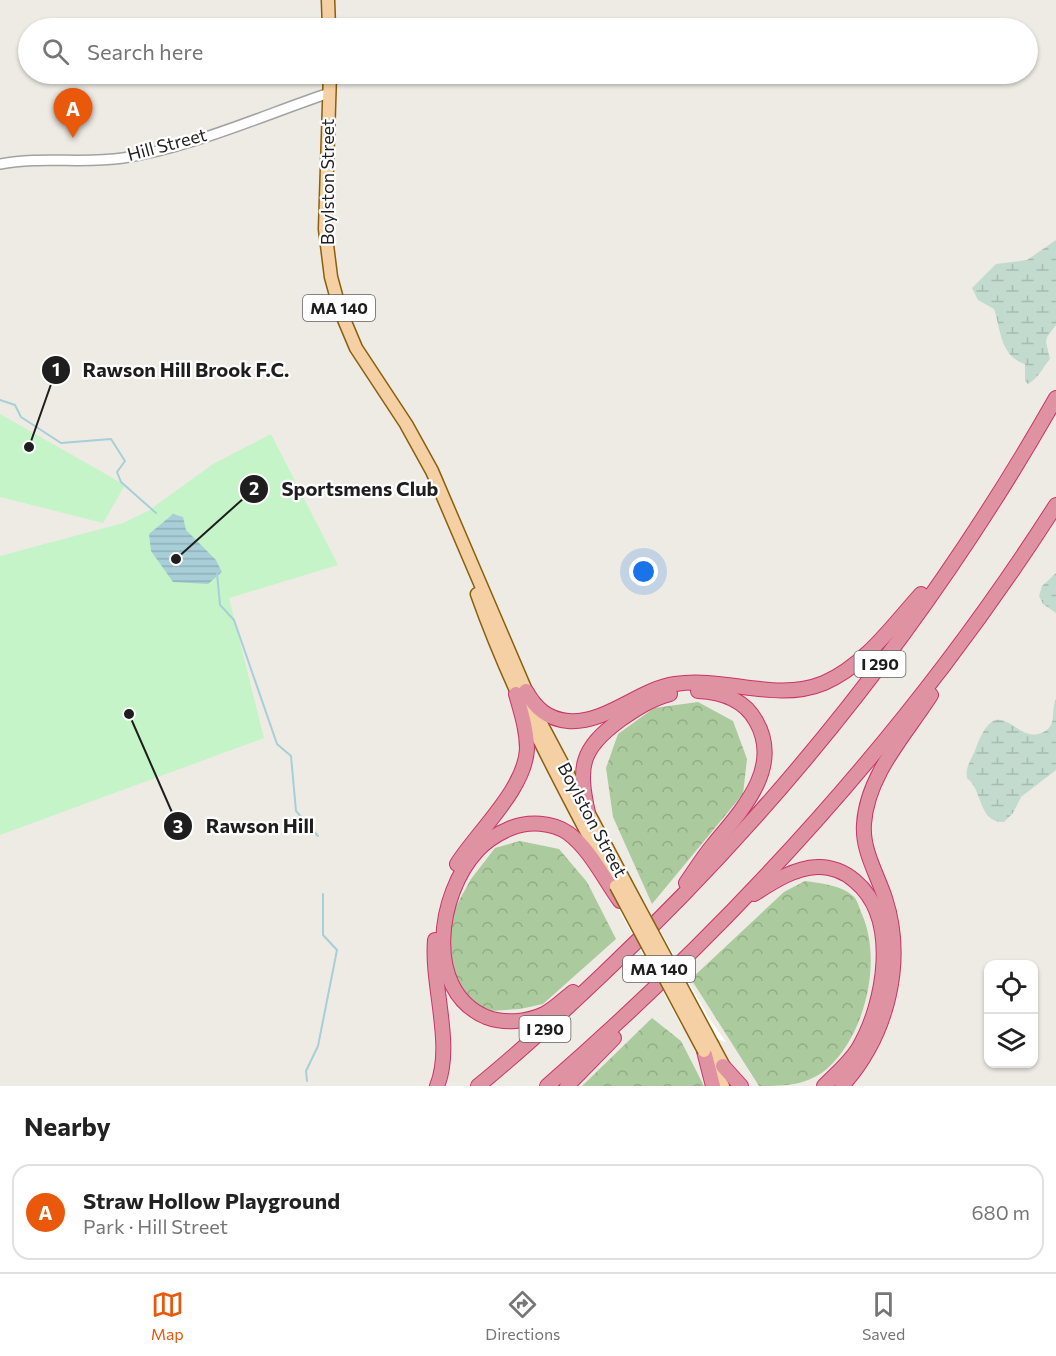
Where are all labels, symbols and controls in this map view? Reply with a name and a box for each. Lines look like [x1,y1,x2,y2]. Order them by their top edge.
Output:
search box [18,18,1038,84]
icon: search [39,35,72,68]
text: Search here [87,38,203,65]
pin: A [54,88,92,138]
street label: Boylston Street [316,119,338,245]
street label: Hill Street [124,123,209,165]
road number: MA 140 [303,295,375,321]
callout: Rawson Hill Brook F.C. [41,351,302,389]
text: Rawson Hill Brook F.C. [83,357,289,381]
text: 1 [52,358,60,380]
callout: Sportsmens Club [239,470,450,508]
text: Sportsmens Club [282,476,439,500]
text: 2 [249,477,259,499]
your location [629,557,658,586]
road number: I 290 [854,651,906,677]
street label: Boylston Street [553,758,632,881]
callout: Rawson Hill [163,807,326,845]
text: Rawson Hill [206,813,314,837]
text: 3 [173,815,183,837]
road number: MA 140 [623,956,695,982]
map controls [984,960,1038,1068]
button: locate [984,960,1038,1014]
button: layers [984,1014,1038,1068]
road number: I 290 [520,1016,570,1042]
text: Nearby [24,1110,111,1141]
text: Straw Hollow Playground [83,1187,340,1214]
text: A [38,1200,53,1224]
text: 680 m [971,1200,1030,1224]
text: Park · Hill Street [83,1214,228,1238]
tab: Map [151,1288,184,1343]
tab: Directions [485,1288,560,1343]
tab: Saved [862,1288,905,1343]

